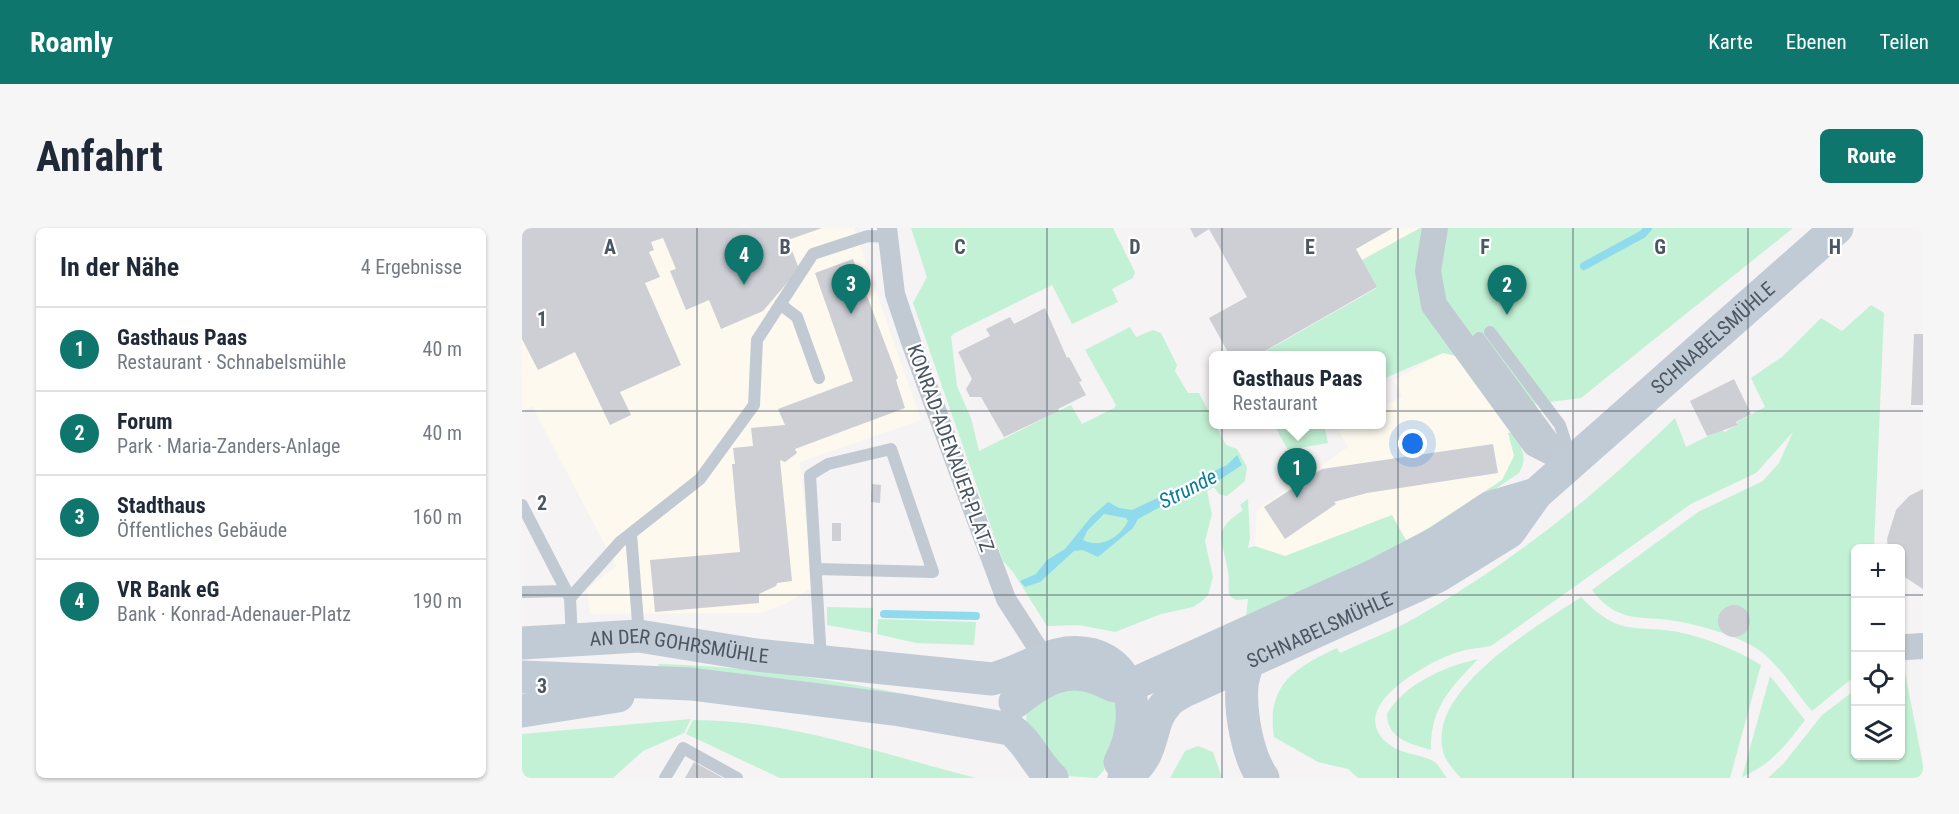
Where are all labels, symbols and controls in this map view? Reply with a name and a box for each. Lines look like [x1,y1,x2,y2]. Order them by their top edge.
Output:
text: Roamly [30,26,113,59]
text: Karte [1708,30,1753,54]
text: Ebenen [1786,30,1847,54]
text: Teilen [1880,30,1929,54]
button: Route [1820,129,1923,183]
text: Anfahrt [36,132,163,181]
text: A [604,235,616,259]
text: B [779,235,791,259]
text: C [954,235,966,259]
text: D [1129,235,1141,259]
text: E [1305,235,1315,259]
text: F [1480,235,1490,259]
text: G [1654,235,1666,259]
text: H [1829,235,1841,259]
pin: 4 [724,236,764,285]
text: In der Nähe [60,252,179,282]
text: 4 Ergebnisse [361,255,462,279]
pin: 3 [832,264,870,314]
pin: 2 [1488,266,1526,315]
street label: SCHNABELSMÜHLE [1646,277,1780,399]
text: 1 [537,307,547,331]
text: Gasthaus Paas [117,325,247,350]
text: 1 [74,337,85,361]
text: 40 m [423,337,462,361]
street label: KONRAD-ADENAUER-PLATZ [902,341,1000,555]
text: Restaurant · Schnabelsmühle [117,350,346,374]
popup [1209,351,1386,429]
text: Gasthaus Paas [1232,366,1363,391]
text: Restaurant [1232,391,1318,415]
text: Forum [117,409,173,434]
text: 2 [74,421,85,445]
text: 40 m [423,421,462,445]
your location [1398,429,1427,458]
text: Park · Maria-Zanders-Anlage [117,434,340,458]
pin: 1 [1278,448,1316,498]
water label: Strunde [1155,464,1221,514]
text: 2 [537,491,547,515]
text: Stadthaus [117,493,206,518]
text: 3 [74,505,85,529]
text: 160 m [413,505,462,529]
text: Öffentliches Gebäude [117,518,287,542]
map controls [1851,544,1905,760]
button: + [1851,544,1905,598]
text: VR Bank eG [117,577,219,602]
street label: SCHNABELSMÜHLE [1243,586,1396,673]
text: 4 [74,589,85,613]
text: 190 m [413,589,462,613]
button: − [1851,598,1905,652]
text: Bank · Konrad-Adenauer-Platz [117,602,351,626]
street label: AN DER GOHRSMÜHLE [589,624,770,668]
button: locate [1851,652,1905,706]
text: 3 [537,674,547,698]
button: layers [1851,706,1905,760]

